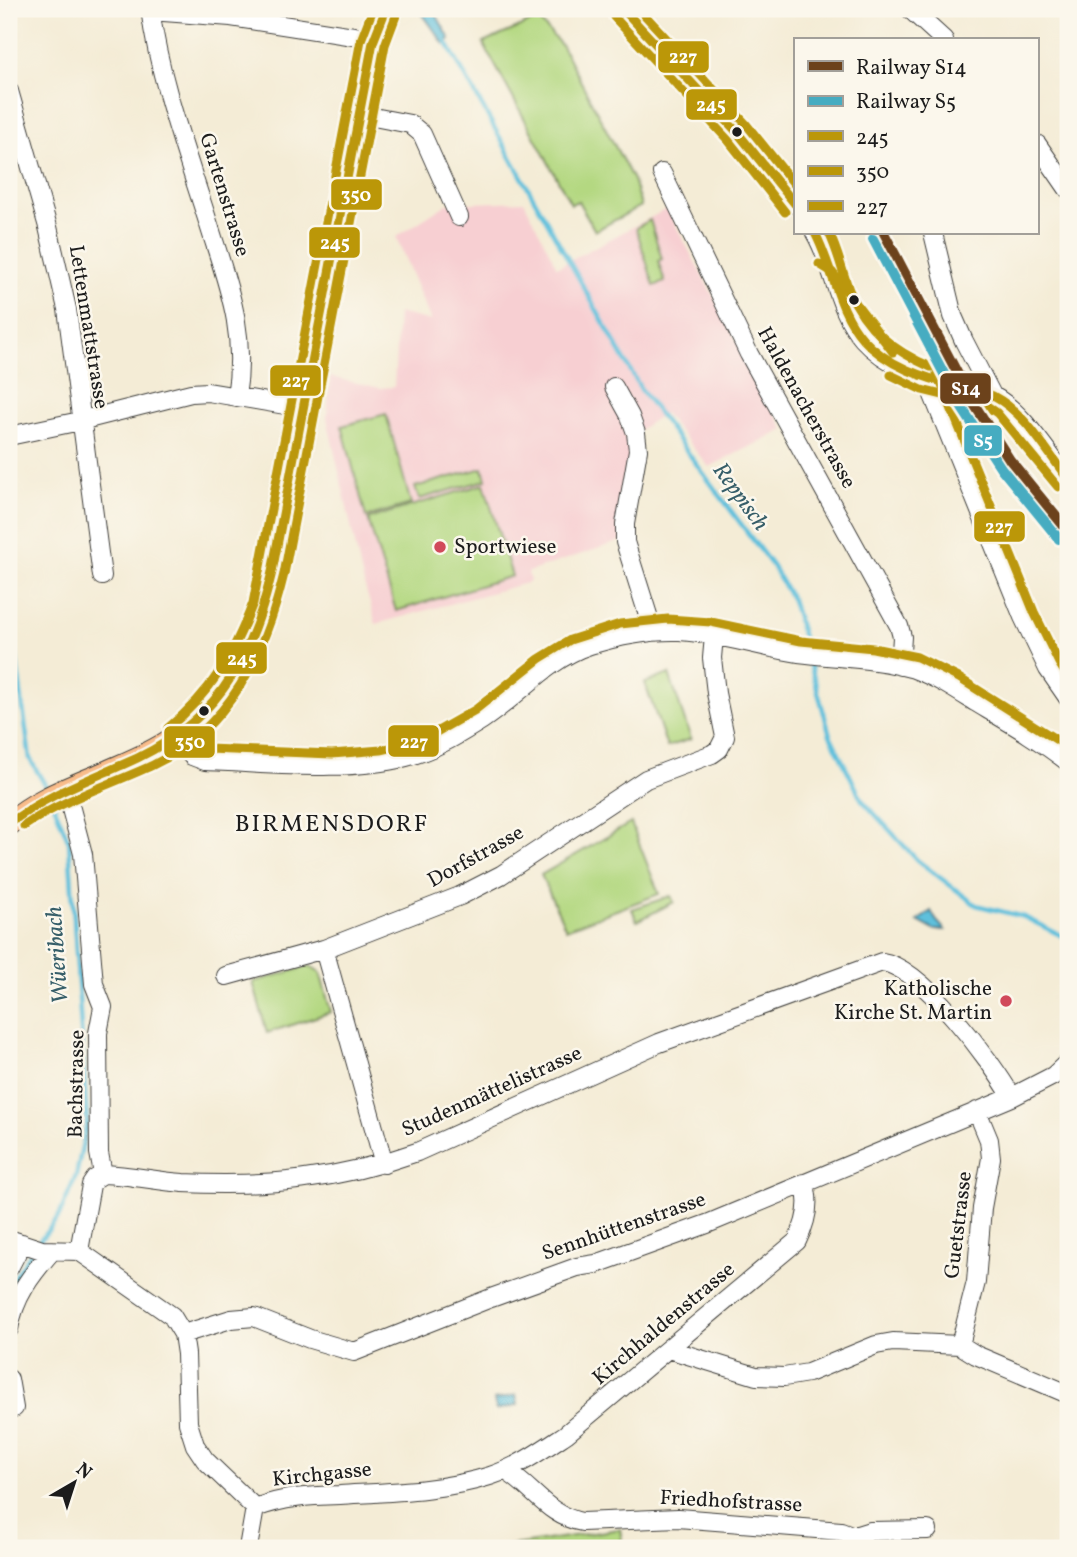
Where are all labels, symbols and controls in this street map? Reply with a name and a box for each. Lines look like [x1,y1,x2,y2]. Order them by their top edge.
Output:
legend [794,38,1038,234]
line badge: 227 [657,40,710,74]
text: 227 [669,45,697,71]
text: Railway S14 [856,54,967,83]
line badge: 245 [685,88,738,121]
text: Railway S5 [856,88,956,117]
text: 245 [696,93,726,119]
text: 245 [856,124,889,153]
unlabelled marker [730,125,744,139]
street label: Gartenstrasse [191,130,257,260]
text: 350 [856,158,889,187]
line badge: 350 [330,178,383,211]
text: 350 [341,183,371,209]
text: 227 [856,194,888,223]
line badge: 245 [308,226,361,259]
text: 245 [320,231,350,257]
street label: Lettenmattstrasse [61,243,115,411]
unlabelled marker [847,293,861,307]
street label: Haldenacherstrasse [749,322,863,494]
line badge: 227 [269,364,322,397]
text: 227 [282,369,310,395]
line badge: S14 [939,372,992,405]
text: S14 [951,377,981,403]
line badge: S5 [963,424,1003,457]
text: S5 [973,429,993,455]
water label: Reppisch [704,456,776,538]
line badge: 227 [973,510,1026,543]
text: 227 [985,515,1013,541]
place label: Sportwiese [454,533,556,562]
marker: Sportwiese [432,539,448,555]
line badge: 245 [215,641,268,675]
text: 245 [227,647,257,673]
unlabelled marker [197,704,211,718]
line badge: 227 [387,724,440,758]
line badge: 350 [163,725,216,759]
text: 350 [175,730,205,756]
text: 227 [400,730,428,756]
district label: BIRMENSDORF [235,808,429,842]
street label: Dorfstrasse [423,819,529,895]
water label: Wüeribach [39,905,77,1005]
place label: Katholische Kirche St. Martin [834,975,992,1028]
marker: Katholische Kirche St. Martin [998,993,1014,1009]
street label: Bachstrasse [62,1029,92,1138]
street label: Studenmättelistrasse [397,1039,587,1145]
street label: Guetstrasse [938,1170,980,1280]
street label: Sennhüttenstrasse [538,1185,710,1269]
street label: Kirchhaldenstrasse [587,1256,741,1392]
north arrow [38,1448,108,1518]
street label: Kirchgasse [271,1455,373,1495]
text: N [70,1457,97,1486]
street label: Friedhofstrasse [659,1484,803,1520]

